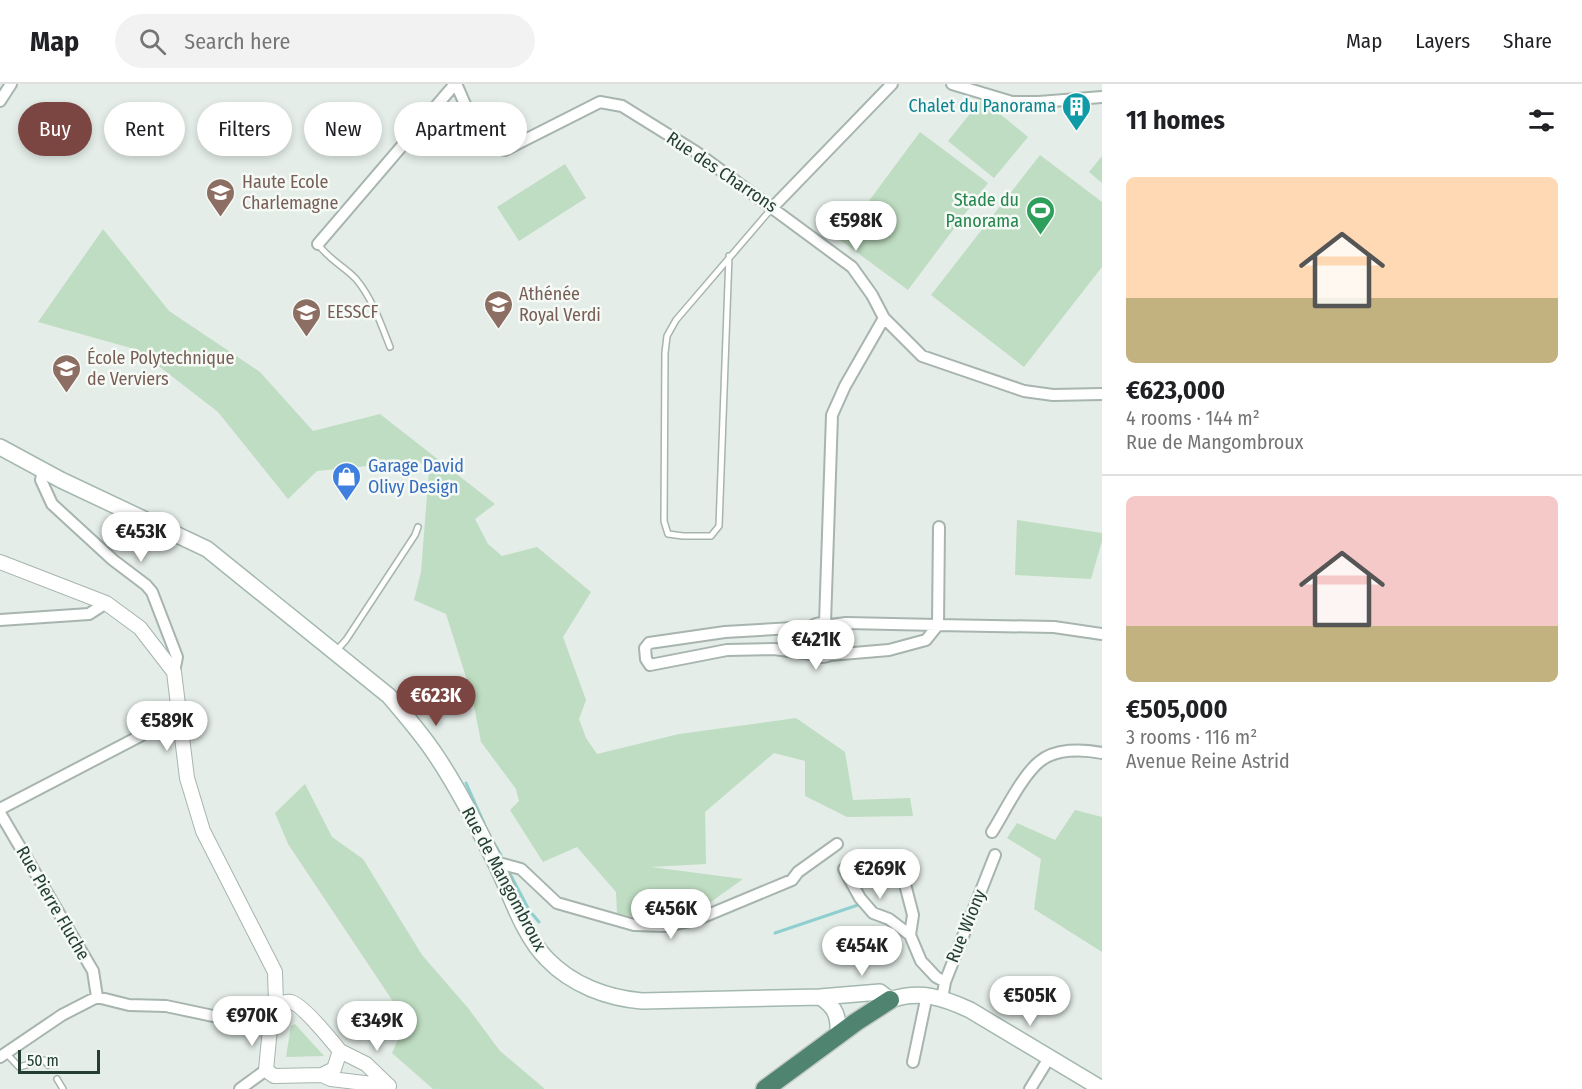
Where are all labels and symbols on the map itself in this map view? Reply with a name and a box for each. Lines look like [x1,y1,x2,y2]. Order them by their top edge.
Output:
building icon: Chalet du Panorama [1061,90,1093,132]
place label: Chalet du Panorama [908,95,1056,117]
street label: Rue des Charrons [662,127,782,217]
place label: Haute Ecole Charlemagne [242,171,339,214]
school or university icon: Haute Ecole Charlemagne [205,176,237,218]
place label: Stade du Panorama [946,189,1019,232]
sports icon: Stade du Panorama [1024,194,1056,236]
pin: €598K [814,201,898,252]
place label: Athénée Royal Verdi [519,283,601,326]
school or university icon: Athénée Royal Verdi [482,288,514,330]
school or university icon: EESSCF [290,296,322,338]
place label: EESSCF [327,301,378,323]
place label: École Polytechnique de Verviers [87,346,234,390]
school or university icon: École Polytechnique de Verviers [50,352,82,394]
place label: Garage David Olivy Design [368,455,464,498]
shop icon: Garage David Olivy Design [331,460,363,502]
pin: €453K [99,512,183,563]
pin: €421K [774,620,858,671]
pin: €623K [394,676,478,727]
pin: €589K [125,701,209,752]
street label: Rue de Mangombroux [457,803,551,955]
street label: Rue Pierre Fluche [11,842,95,964]
pin: €269K [838,849,922,900]
street label: Rue Wiony [941,886,991,966]
pin: €456K [629,889,713,940]
pin: €454K [820,926,904,977]
pin: €505K [988,976,1072,1027]
pin: €970K [210,996,294,1047]
pin: €349K [335,1001,419,1052]
scale bar [18,1047,100,1074]

